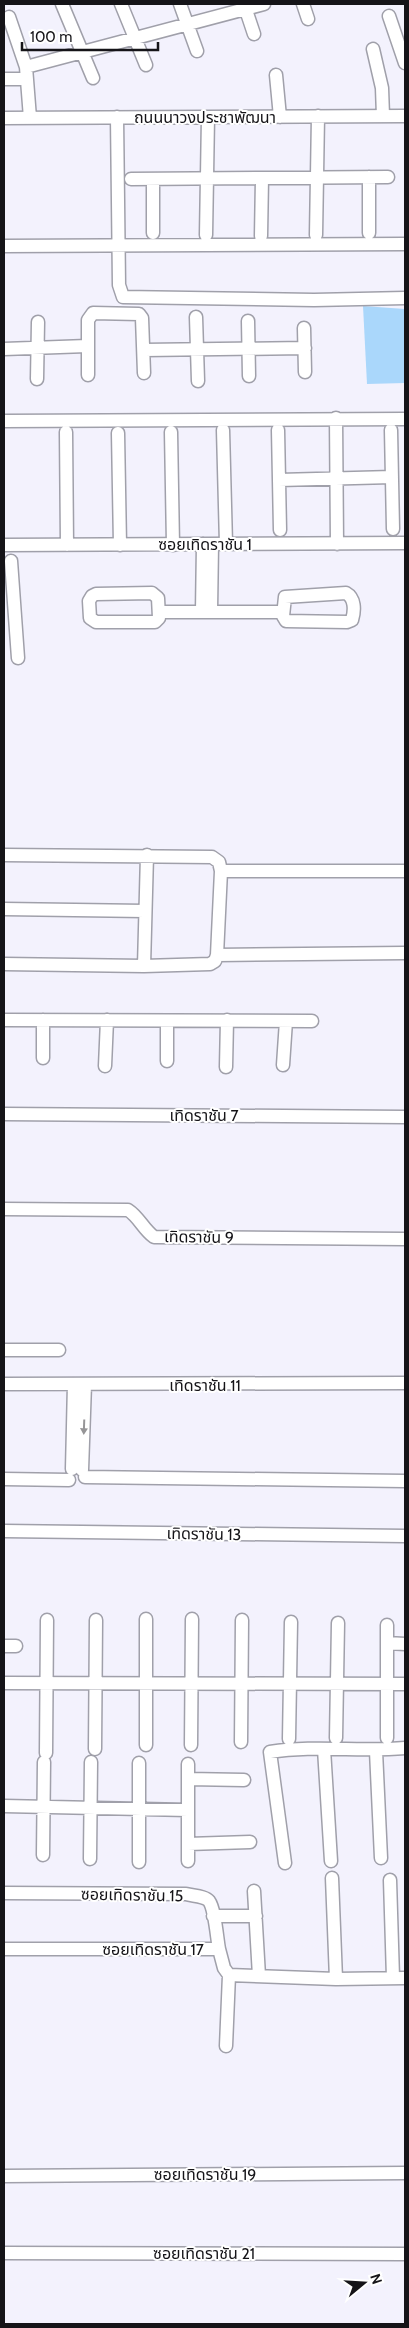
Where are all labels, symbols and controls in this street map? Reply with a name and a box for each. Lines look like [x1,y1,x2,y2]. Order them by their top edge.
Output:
scale bar [22,20,159,52]
text: 100 m [30,28,72,46]
street label: ถนนนาวงประชาพัฒนา [134,108,276,127]
street label: ซอยเทิดราชัน 1 [158,535,252,554]
street label: เทิดราชัน 7 [170,1106,238,1125]
street label: เทิดราชัน 9 [164,1227,234,1247]
street label: เทิดราชัน 11 [169,1376,241,1395]
one-way arrow [79,1419,87,1435]
street label: เทิดราชัน 13 [166,1524,242,1544]
street label: ซอยเทิดราชัน 15 [81,1885,183,1905]
street label: ซอยเทิดราชัน 17 [102,1940,204,1959]
street label: ซอยเทิดราชัน 19 [154,2165,256,2184]
street label: ซอยเทิดราชัน 21 [153,2244,255,2263]
north arrow [339,2258,389,2308]
text: N [366,2271,386,2286]

